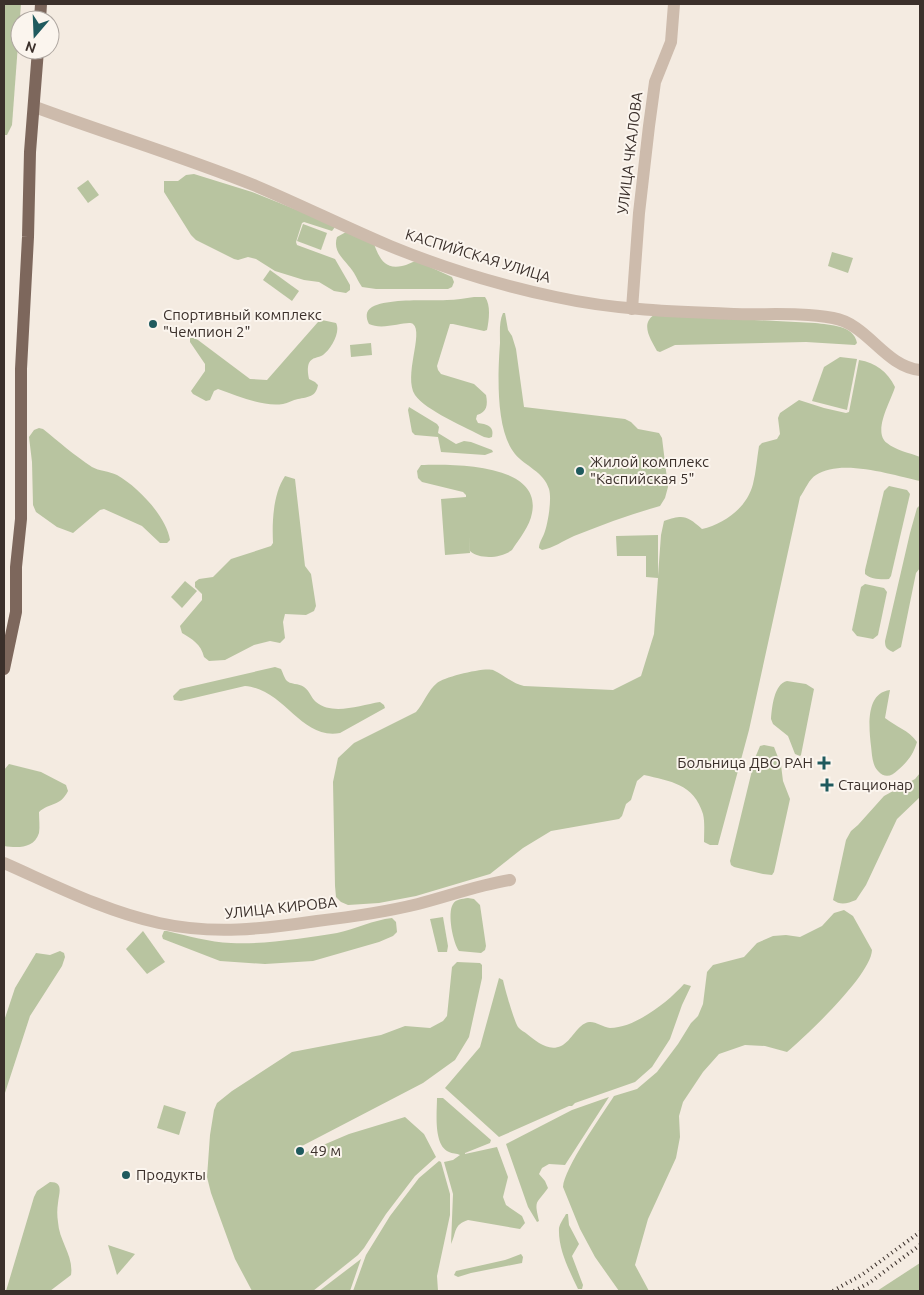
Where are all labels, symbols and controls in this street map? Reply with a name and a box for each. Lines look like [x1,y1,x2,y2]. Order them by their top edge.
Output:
north arrow [10,10,60,60]
text: N [23,38,38,57]
street label: УЛИЦА ЧКАЛОВА [614,91,645,215]
street label: КАСПИЙСКАЯ УЛИЦА [403,225,553,286]
place label: Спортивный комплекс "Чемпион 2" [163,306,322,340]
marker: Спортивный комплекс "Чемпион 2" [147,318,159,330]
place label: Жилой комплекс "Каспийская 5" [590,453,709,487]
marker: Жилой комплекс "Каспийская 5" [574,465,586,477]
place label: Больница ДВО РАН [677,754,813,771]
marker: Больница ДВО РАН [817,756,831,770]
place label: Стационар [838,776,913,793]
marker: Стационар [820,778,834,792]
street label: УЛИЦА КИРОВА [224,893,338,922]
place label: 49 м [310,1142,341,1159]
marker: 49 м [294,1145,306,1157]
place label: Продукты [136,1166,206,1183]
marker: Продукты [120,1169,132,1181]

